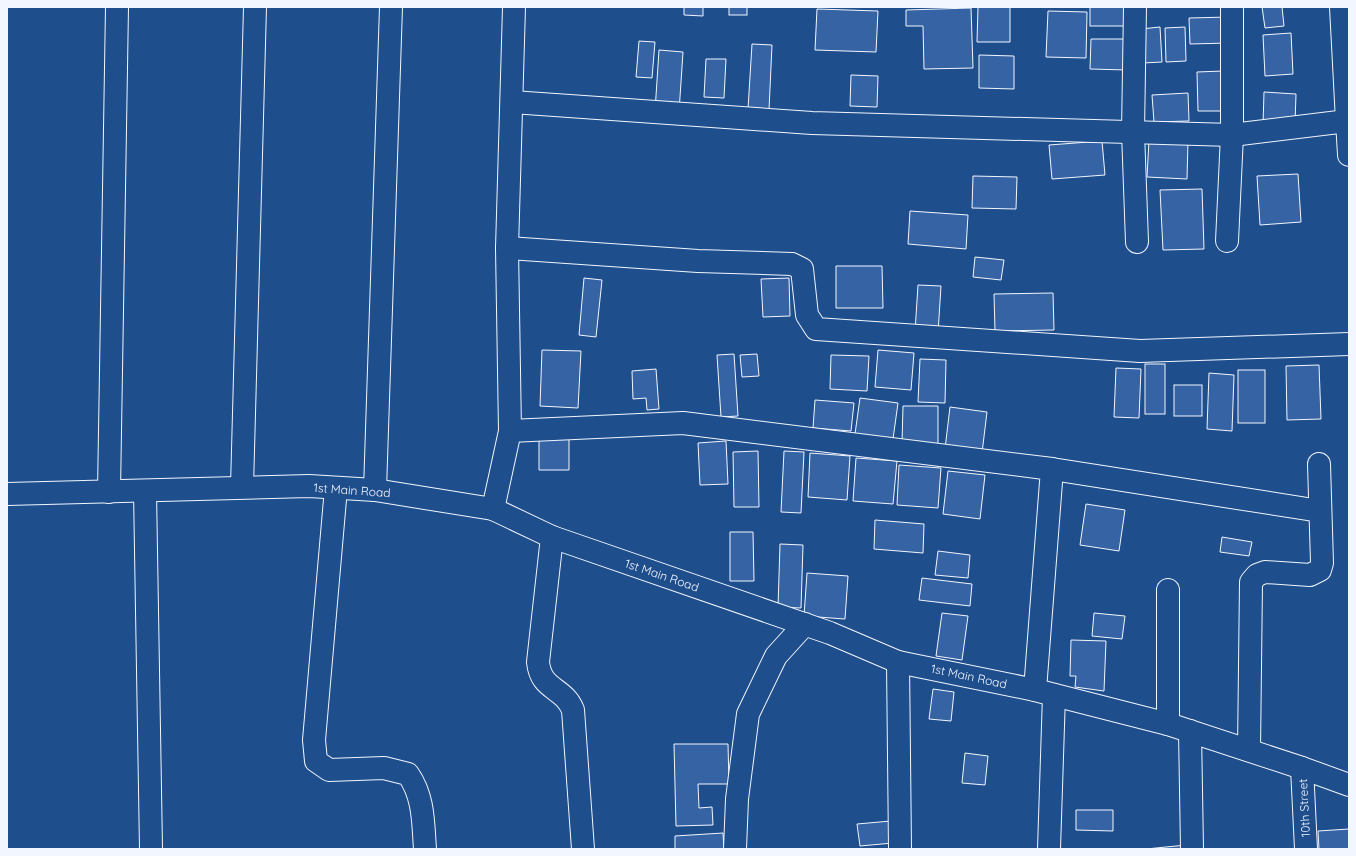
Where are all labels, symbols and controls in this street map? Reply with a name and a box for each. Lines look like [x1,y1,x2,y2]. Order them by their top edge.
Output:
street label: 1st Main Road [313,480,391,500]
street label: 1st Main Road [623,555,701,595]
street label: 1st Main Road [930,661,1008,691]
street label: 10th Street [1295,778,1313,838]

